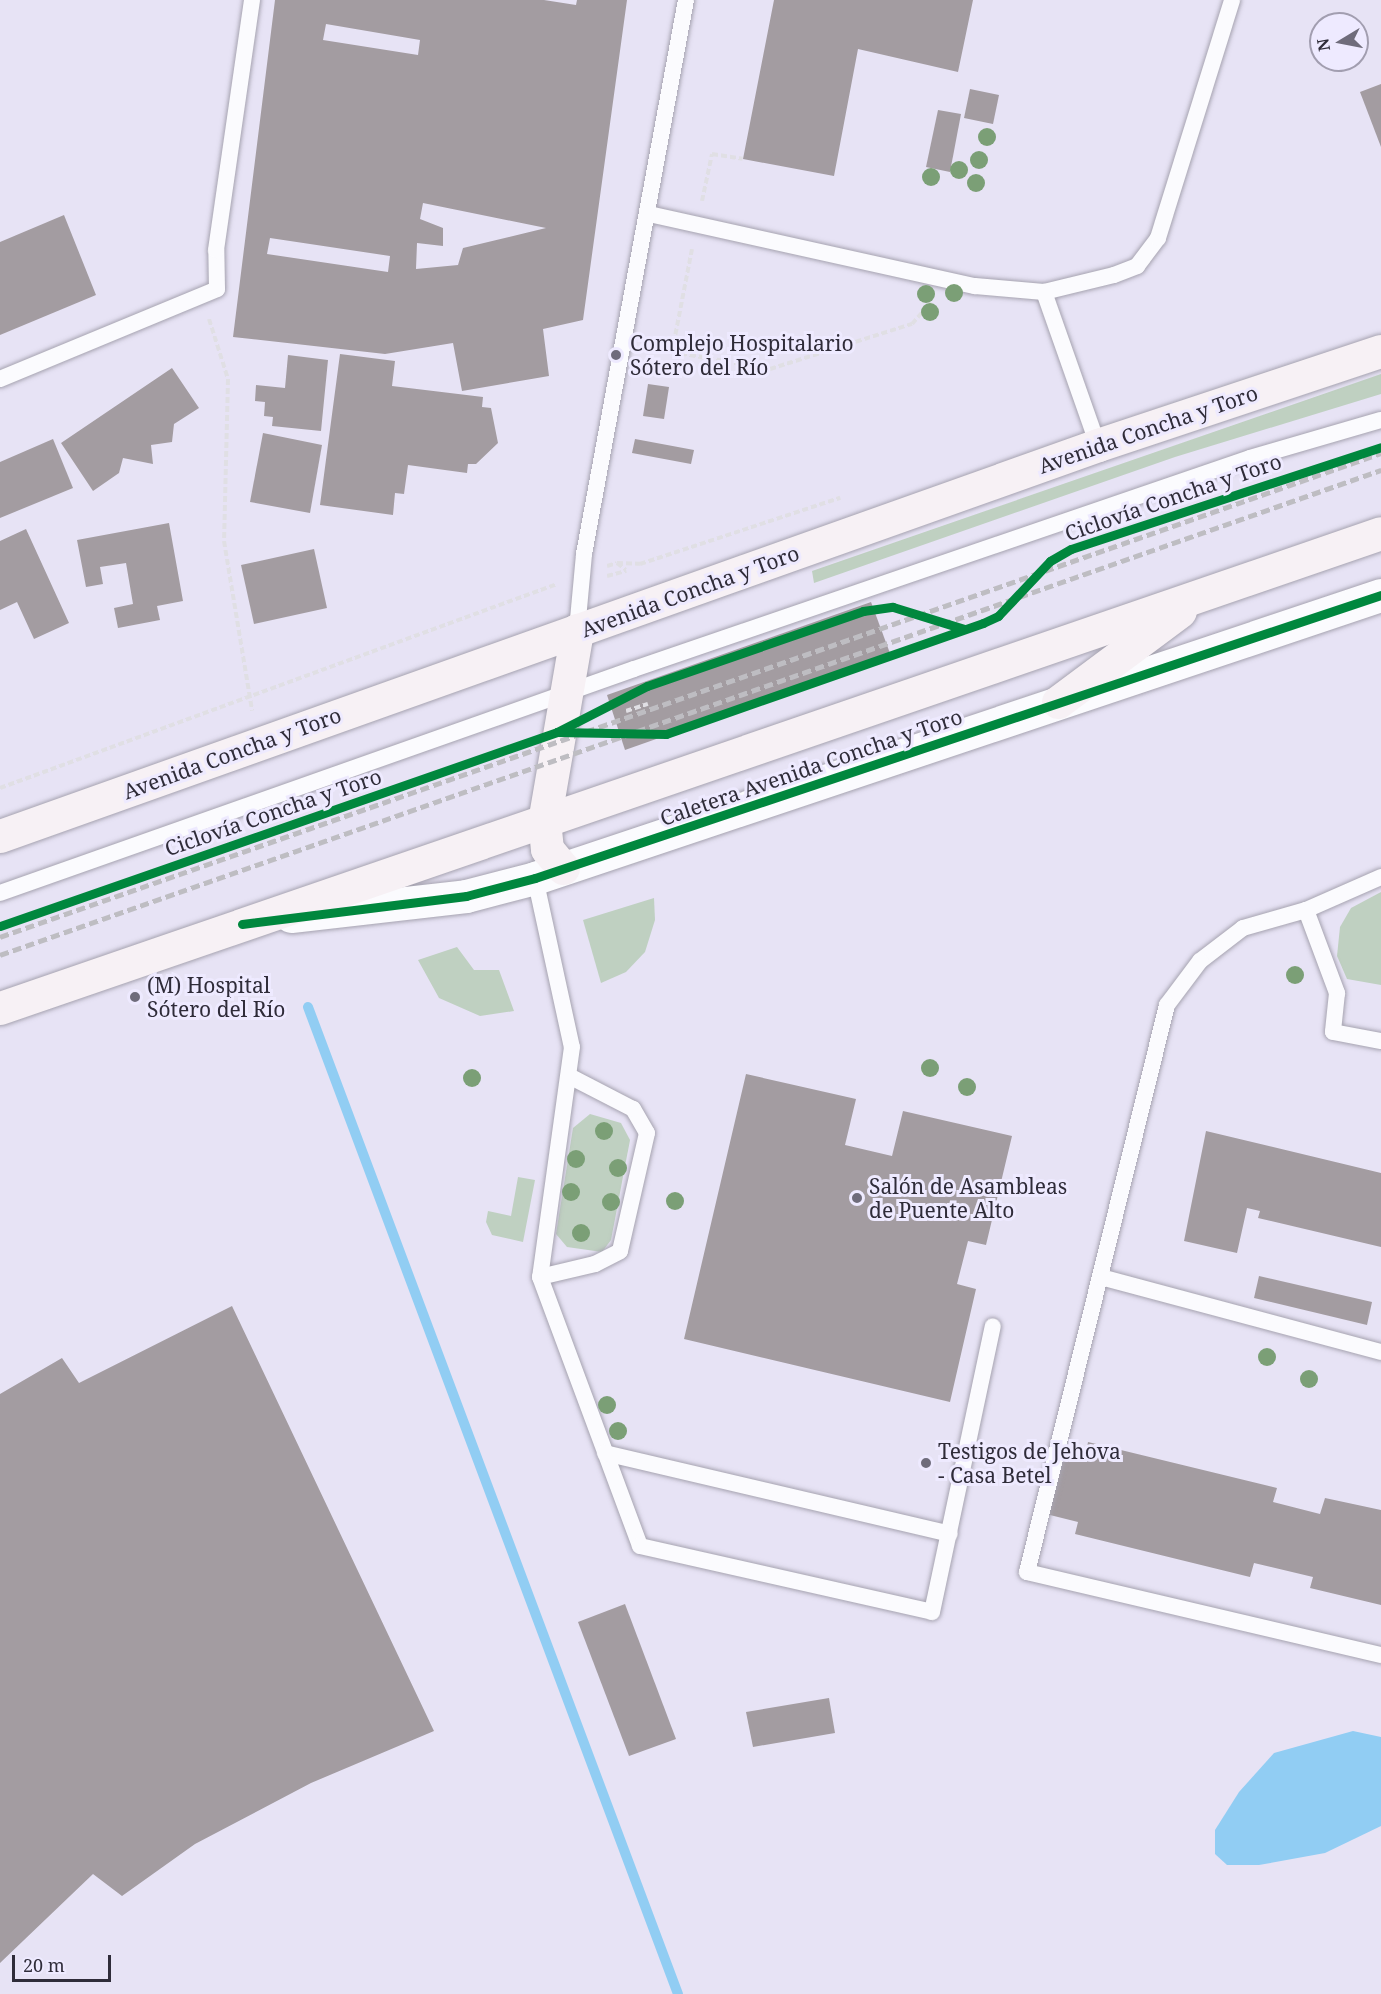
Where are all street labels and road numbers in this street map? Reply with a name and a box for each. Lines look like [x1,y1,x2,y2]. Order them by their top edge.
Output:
street label: Avenida Concha y Toro [1035,380,1261,478]
street label: Ciclovía Concha y Toro [1061,448,1285,546]
street label: Avenida Concha y Toro [578,540,802,642]
street label: Avenida Concha y Toro [120,702,344,804]
street label: Caletera Avenida Concha y Toro [657,703,965,831]
street label: Ciclovía Concha y Toro [161,763,385,861]

